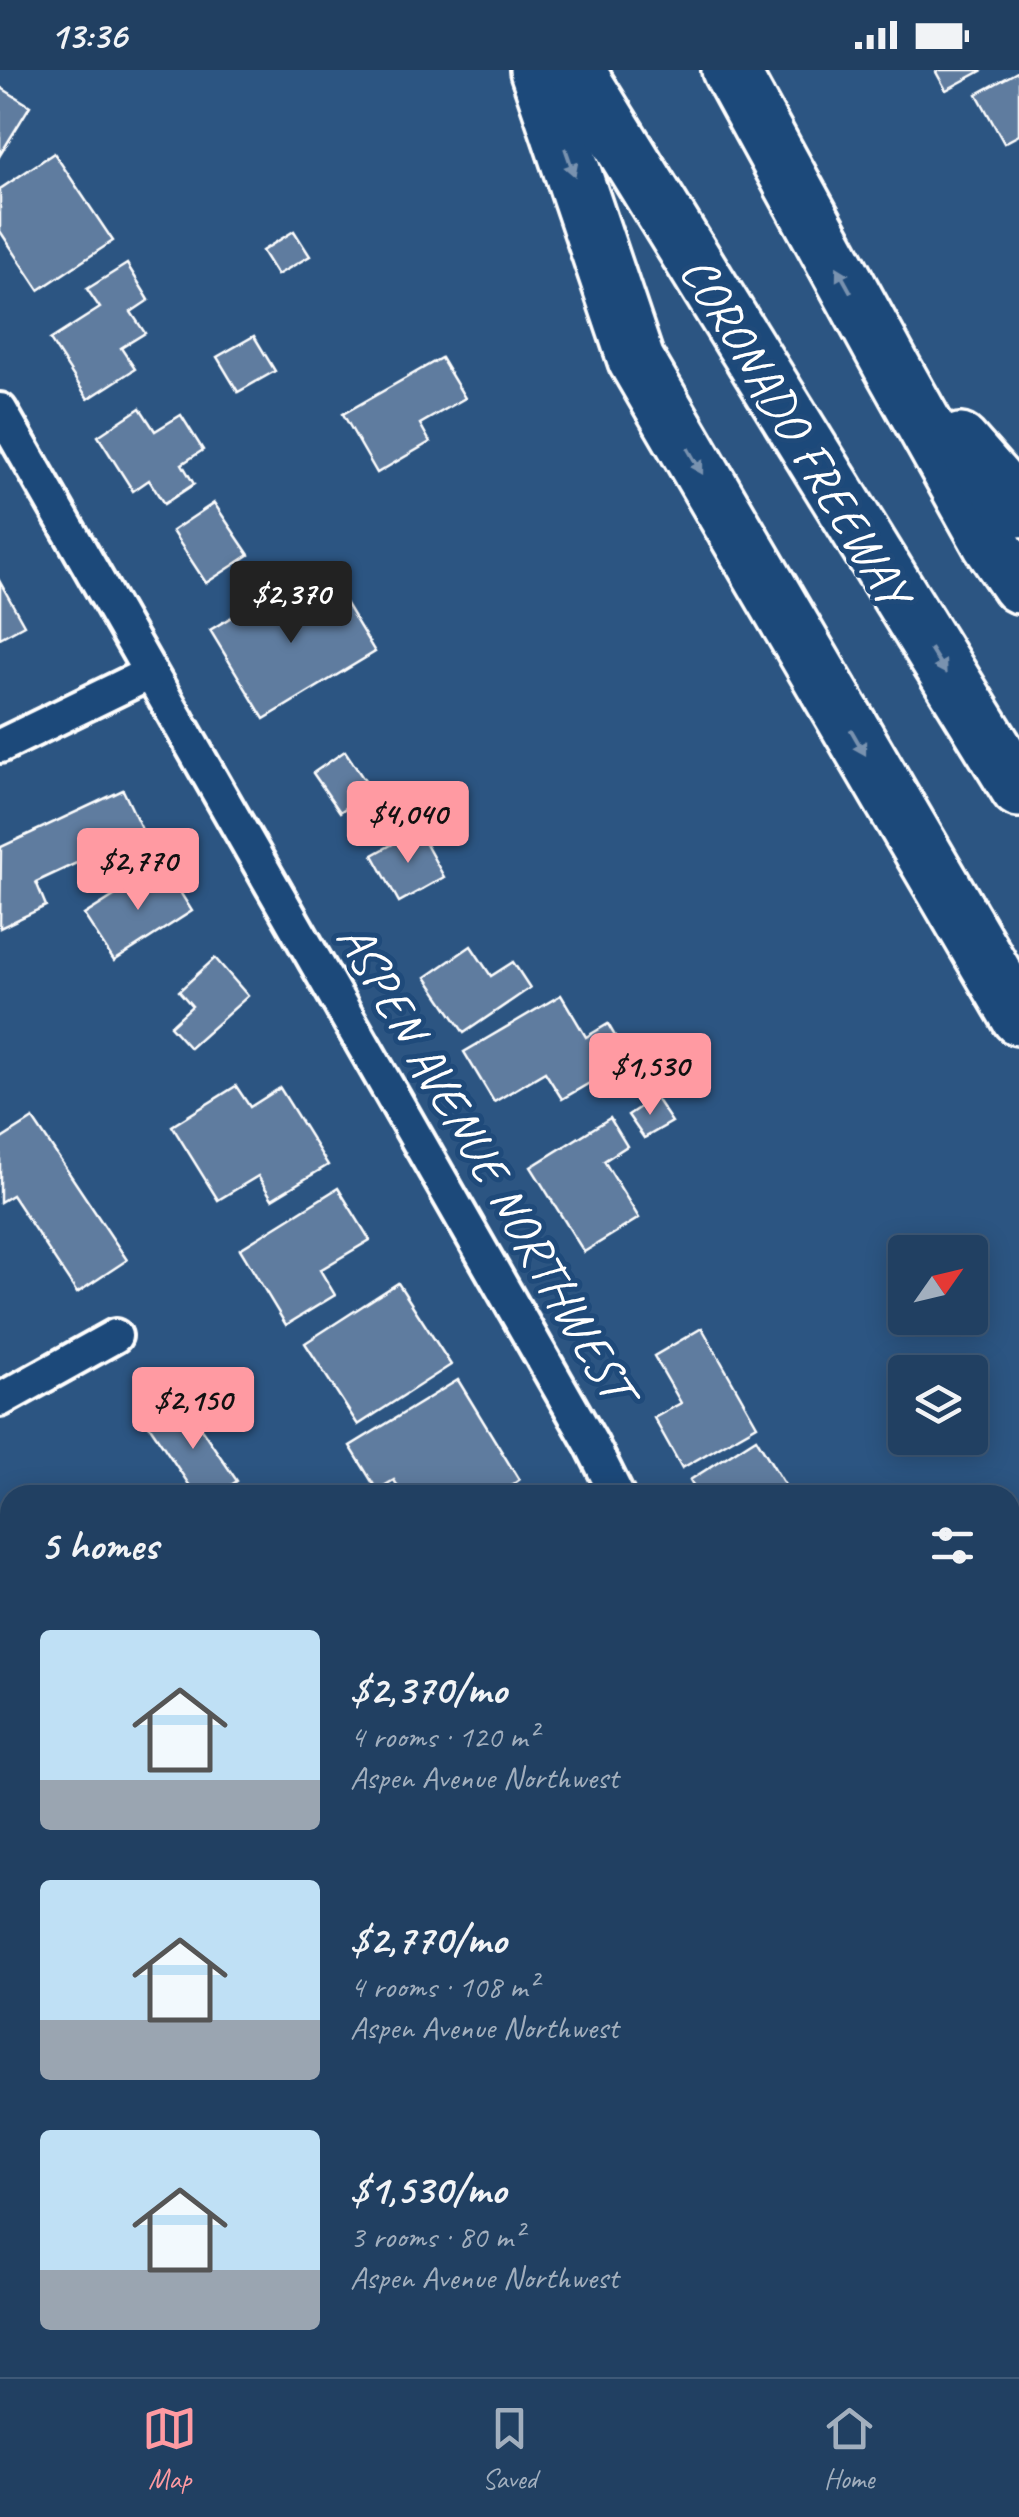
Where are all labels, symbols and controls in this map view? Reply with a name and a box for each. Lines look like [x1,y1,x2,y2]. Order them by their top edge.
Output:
text: 13:36 [50,12,127,59]
one-way arrow [563,148,578,178]
street label: CORONADO FREEWAY [666,244,928,623]
one-way arrow [836,265,853,294]
one-way arrow [685,447,703,475]
pin: $2,370 [210,561,372,646]
text: $2,370 [252,573,330,614]
one-way arrow [929,647,946,675]
one-way arrow [849,728,866,756]
pin: $4,040 [327,781,489,866]
text: $4,040 [369,793,447,834]
pin: $2,770 [57,828,219,913]
text: $2,770 [99,840,177,881]
street label: ASPEN AVENUE NORTHWEST [323,912,654,1422]
pin: $1,530 [569,1033,731,1118]
text: $1,530 [611,1045,689,1086]
north arrow [888,1235,988,1335]
map controls [888,1235,988,1455]
button: layers [888,1355,988,1455]
pin: $2,150 [112,1367,274,1452]
text: $2,150 [154,1379,232,1420]
icon: filters [925,1518,980,1573]
text: 5 homes [40,1519,158,1572]
text: $2,370/mo [350,1663,506,1716]
icon: home [120,1670,240,1790]
text: 4 rooms · 120 m² [350,1716,537,1757]
text: Aspen Avenue Northwest [350,1757,618,1798]
text: $2,770/mo [350,1913,506,1966]
icon: home [120,1920,240,2040]
text: 4 rooms · 108 m² [350,1966,537,2007]
text: Aspen Avenue Northwest [350,2007,618,2048]
text: $1,530/mo [350,2163,506,2216]
icon: home [120,2170,240,2290]
text: 3 rooms · 80 m² [350,2216,523,2257]
text: Aspen Avenue Northwest [350,2257,618,2298]
tab: Map [142,2401,197,2496]
tab: Saved [482,2401,537,2496]
tab: Home [822,2401,877,2496]

